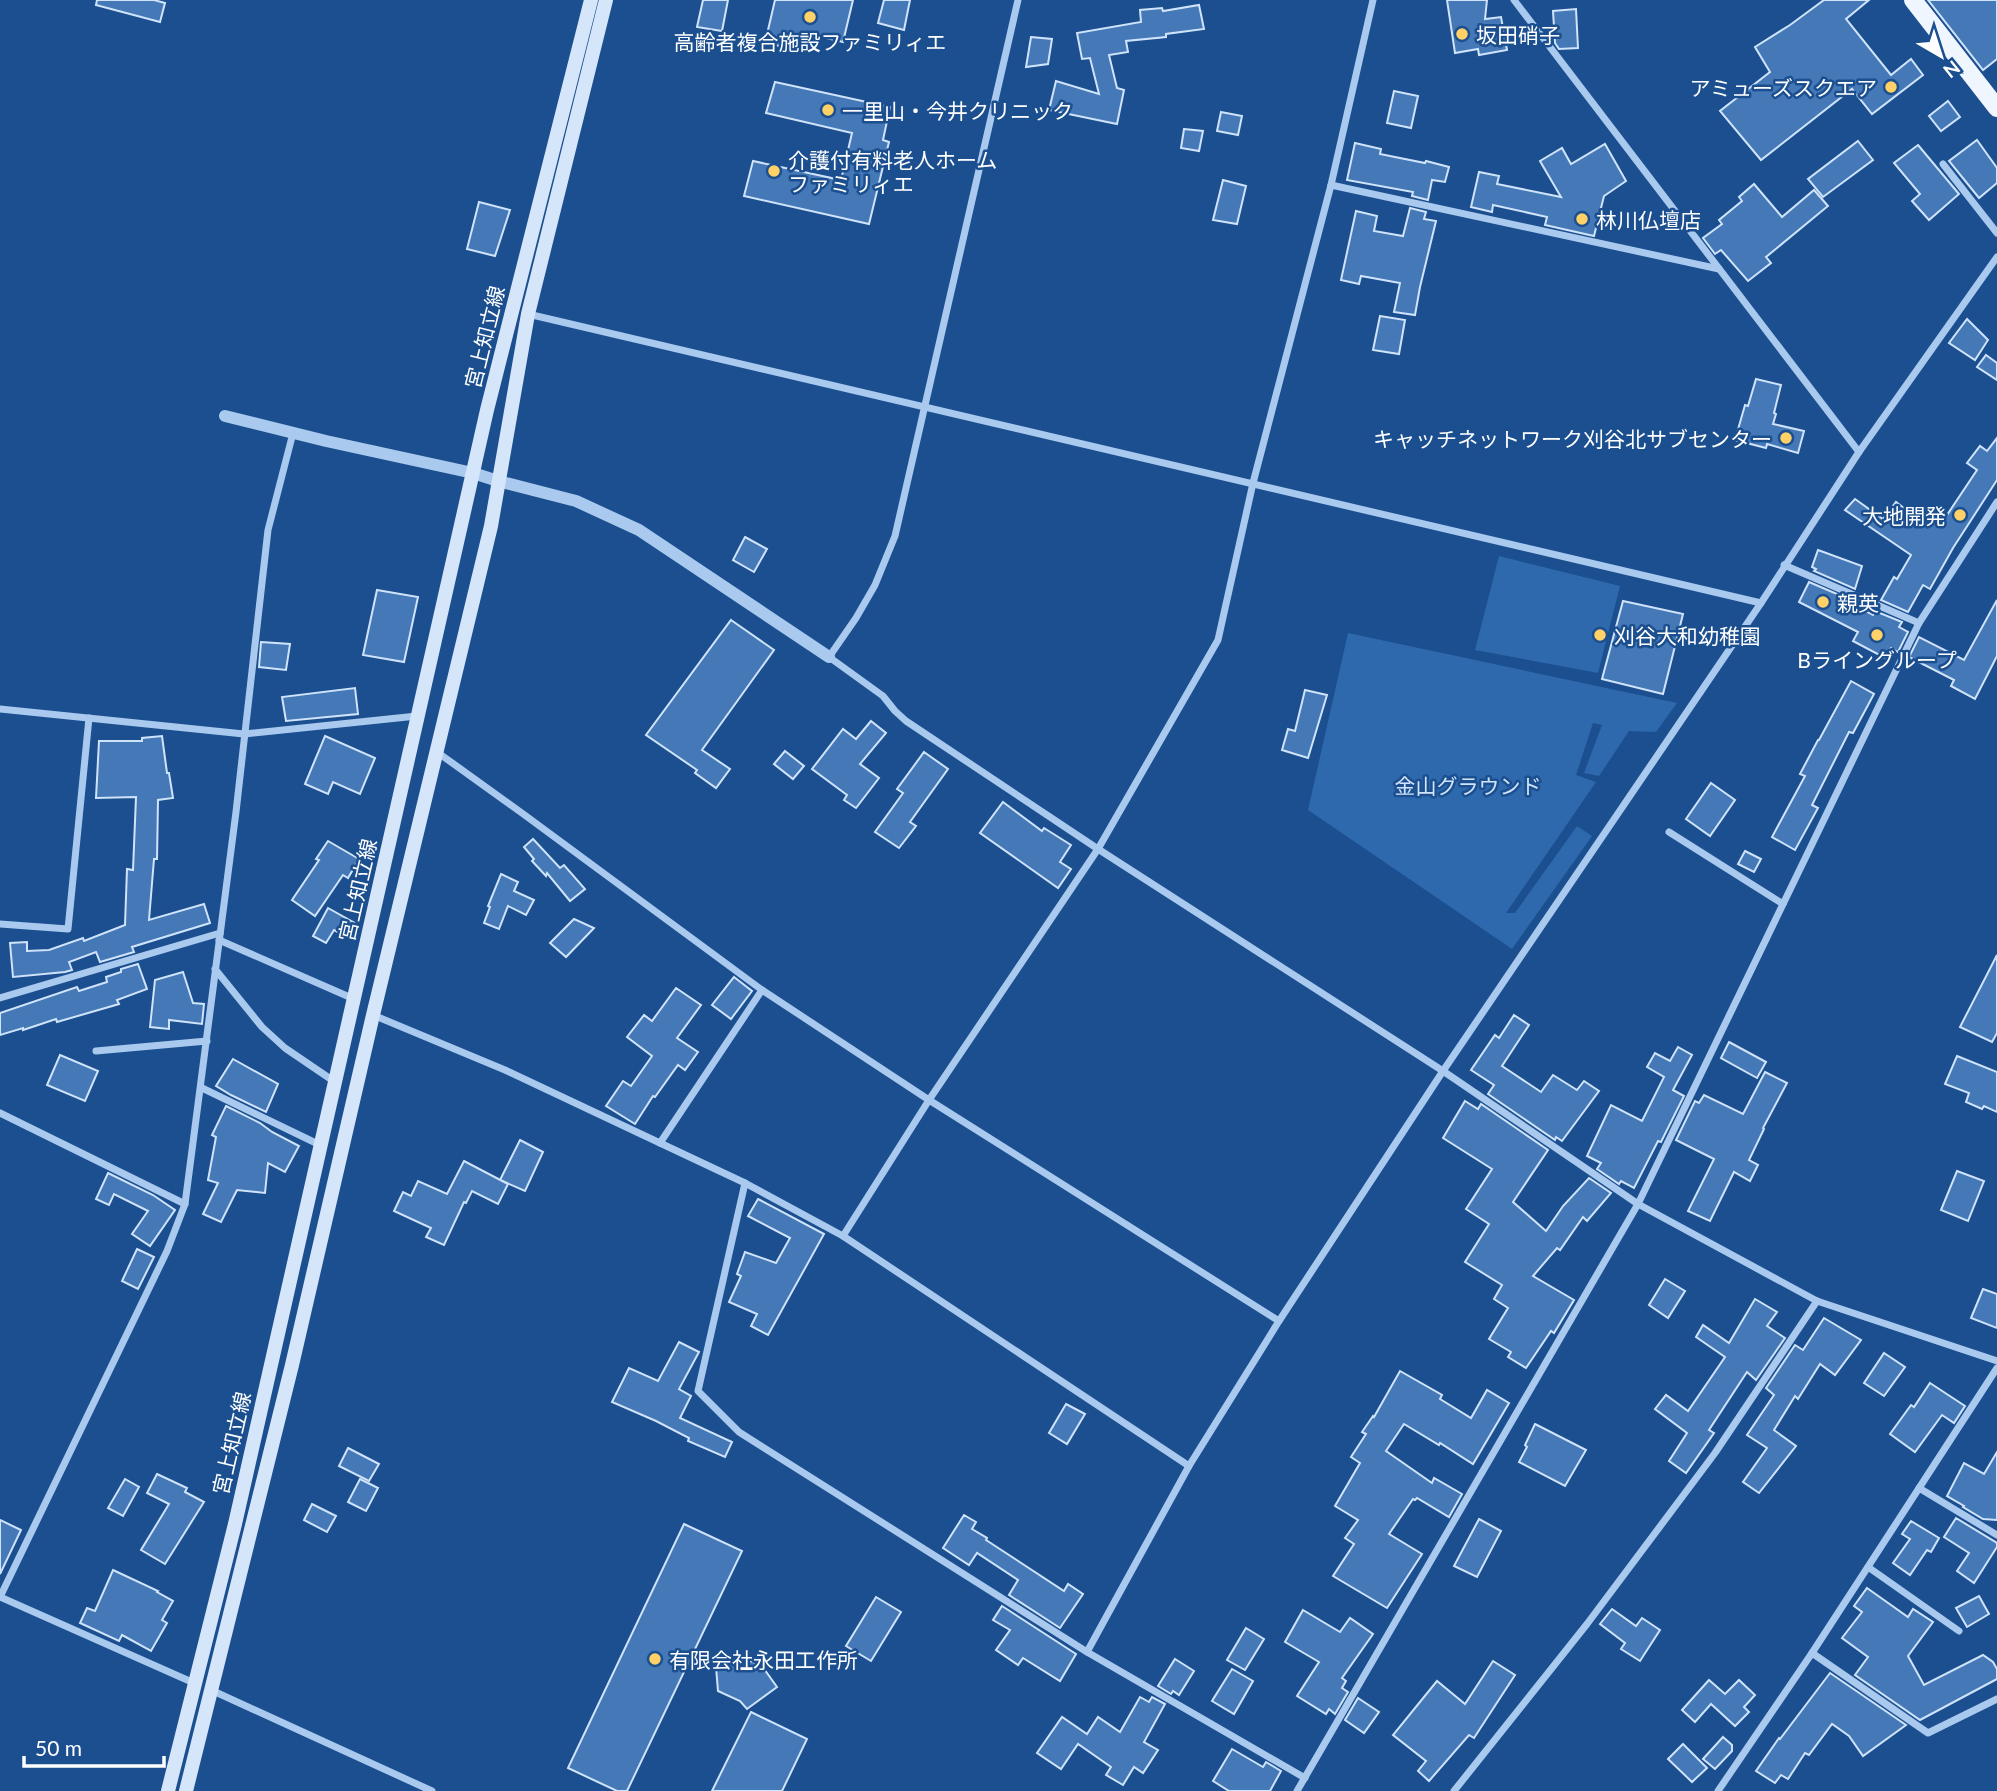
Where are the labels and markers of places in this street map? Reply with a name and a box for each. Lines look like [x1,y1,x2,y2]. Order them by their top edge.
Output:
marker: 高齢者複合施設ファミリィエ [802,9,818,25]
place label: 坂田硝子 [1476,22,1560,47]
marker: 坂田硝子 [1454,26,1470,42]
place label: 高齢者複合施設ファミリィエ [674,29,947,54]
place label: アミューズスクエア [1689,75,1877,100]
marker: アミューズスクエア [1883,79,1899,95]
place label: 一里山・今井クリニック [842,98,1073,123]
marker: 一里山・今井クリニック [820,102,836,118]
place label: 介護付有料老人ホーム ファミリィエ [788,147,997,196]
marker: 介護付有料老人ホーム ファミリィエ [766,163,782,179]
place label: 林川仏壇店 [1596,207,1701,232]
marker: 林川仏壇店 [1574,211,1590,227]
place label: キャッチネットワーク刈谷北サブセンター [1373,426,1772,451]
marker: キャッチネットワーク刈谷北サブセンター [1778,430,1794,446]
place label: 大地開発 [1862,503,1946,528]
marker: 大地開発 [1952,507,1968,523]
place label: 親英 [1837,590,1879,615]
marker: 親英 [1815,594,1831,610]
place label: 刈谷大和幼稚園 [1614,623,1761,648]
marker: 刈谷大和幼稚園 [1592,627,1608,643]
marker: Bライングループ [1869,627,1885,643]
place label: Bライングループ [1797,647,1957,672]
place label: 有限会社永田工作所 [669,1647,858,1672]
marker: 有限会社永田工作所 [647,1651,663,1667]

